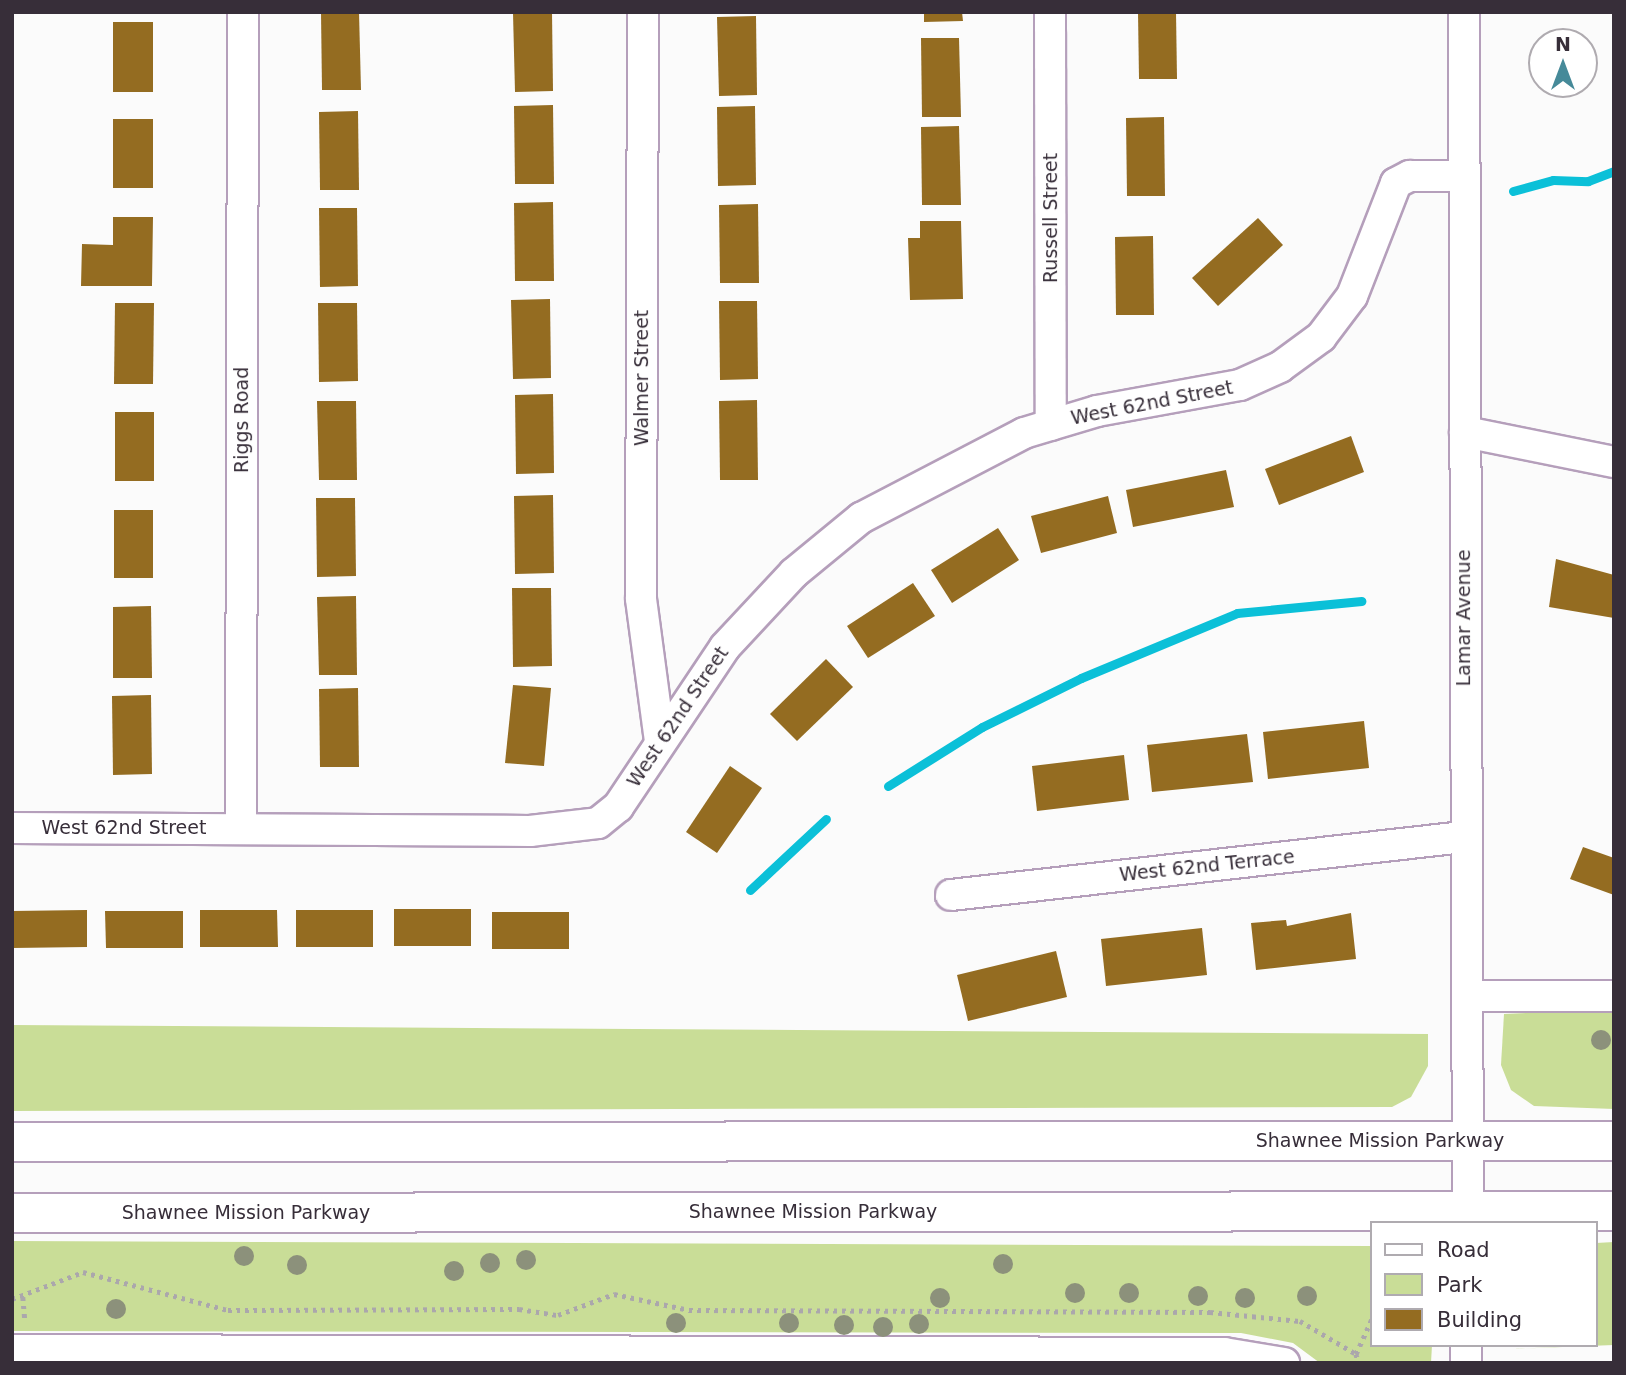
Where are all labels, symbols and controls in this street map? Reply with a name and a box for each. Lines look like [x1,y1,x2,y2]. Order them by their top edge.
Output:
north arrow [1528,28,1598,98]
text: N [1555,33,1571,55]
street label: Russell Street [1040,153,1062,283]
street label: Walmer Street [631,310,653,446]
street label: Riggs Road [231,367,253,473]
street label: West 62nd Street [1069,376,1235,430]
street label: Lamar Avenue [1453,550,1475,686]
street label: West 62nd Street [622,642,734,792]
street label: West 62nd Street [42,817,206,839]
street label: West 62nd Terrace [1118,845,1296,887]
street label: Shawnee Mission Parkway [1256,1130,1504,1152]
street label: Shawnee Mission Parkway [689,1201,937,1223]
street label: Shawnee Mission Parkway [122,1202,370,1224]
legend [1370,1221,1598,1347]
text: Road [1437,1238,1490,1262]
text: Park [1437,1273,1482,1297]
text: Building [1437,1308,1522,1332]

